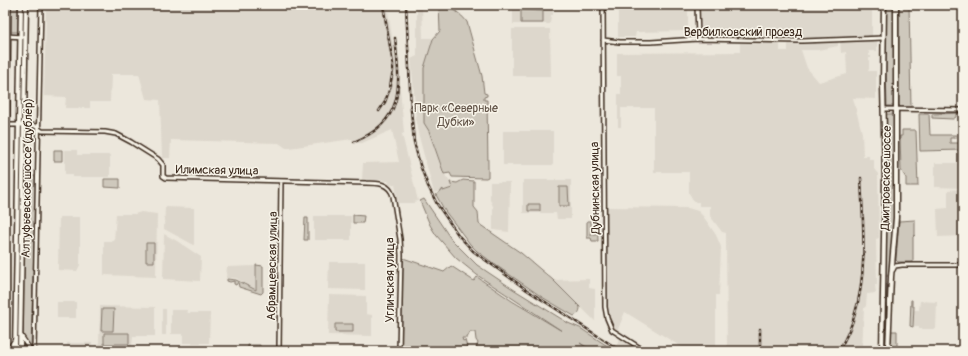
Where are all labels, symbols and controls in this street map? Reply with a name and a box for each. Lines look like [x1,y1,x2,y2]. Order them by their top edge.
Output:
street label: Вербилковский проезд [684,25,803,40]
street label: Алтуфьевское шоссе (дублёр) [19,98,36,258]
park label: Парк «Северные Дубки» [414,101,498,130]
street label: Дмитровское шоссе [878,125,895,232]
street label: Дубнинская улица [587,141,604,235]
street label: Илимская улица [175,162,259,179]
street label: Абрамцевская улица [264,211,281,321]
street label: Угличская улица [383,237,398,323]

